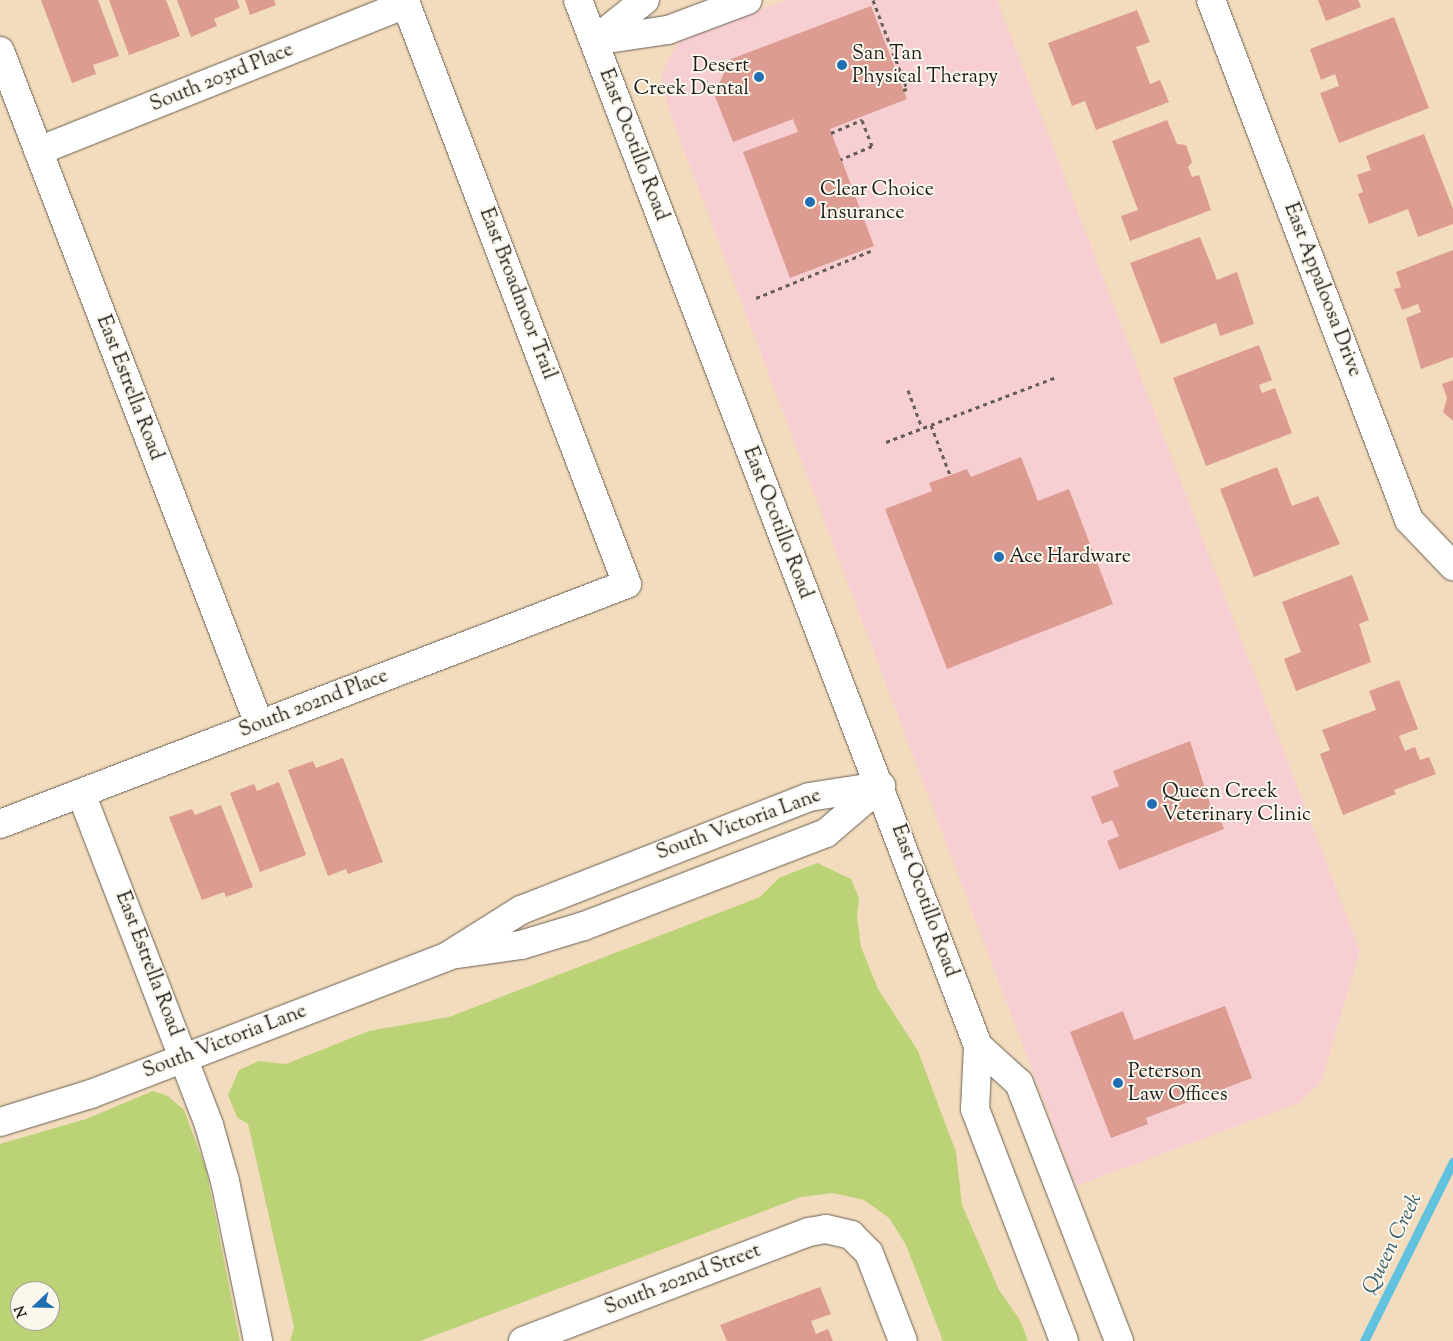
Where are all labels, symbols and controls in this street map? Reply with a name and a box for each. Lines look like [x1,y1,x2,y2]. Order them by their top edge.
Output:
street label: South 203rd Place [147,38,297,118]
place label: San Tan Physical Therapy [852,42,998,89]
place label: Desert Creek Dental [634,54,749,101]
marker: San Tan Physical Therapy [836,59,848,71]
street label: East Ocotillo Road [593,66,673,224]
marker: Desert Creek Dental [753,71,765,83]
place label: Clear Choice Insurance [820,178,934,225]
marker: Clear Choice Insurance [804,196,816,208]
street label: East Appaloosa Drive [1278,200,1366,380]
street label: East Broadmoor Trail [473,205,561,383]
street label: East Estrella Road [90,312,168,464]
street label: East Ocotillo Road [737,444,817,602]
place label: Ace Hardware [1009,545,1131,569]
marker: Ace Hardware [993,551,1005,563]
street label: South 202nd Place [236,665,392,743]
place label: Queen Creek Veterinary Clinic [1162,780,1311,827]
street label: South Victoria Lane [653,784,825,866]
marker: Queen Creek Veterinary Clinic [1146,798,1158,810]
street label: East Ocotillo Road [885,821,963,981]
street label: East Estrella Road [109,888,187,1040]
street label: South Victoria Lane [140,1000,310,1084]
place label: Peterson Law Offices [1128,1060,1228,1107]
marker: Peterson Law Offices [1112,1077,1124,1089]
water label: Queen Creek [1358,1190,1428,1298]
street label: South 202nd Street [602,1239,764,1321]
north arrow [10,1281,60,1331]
text: N [11,1302,33,1320]

